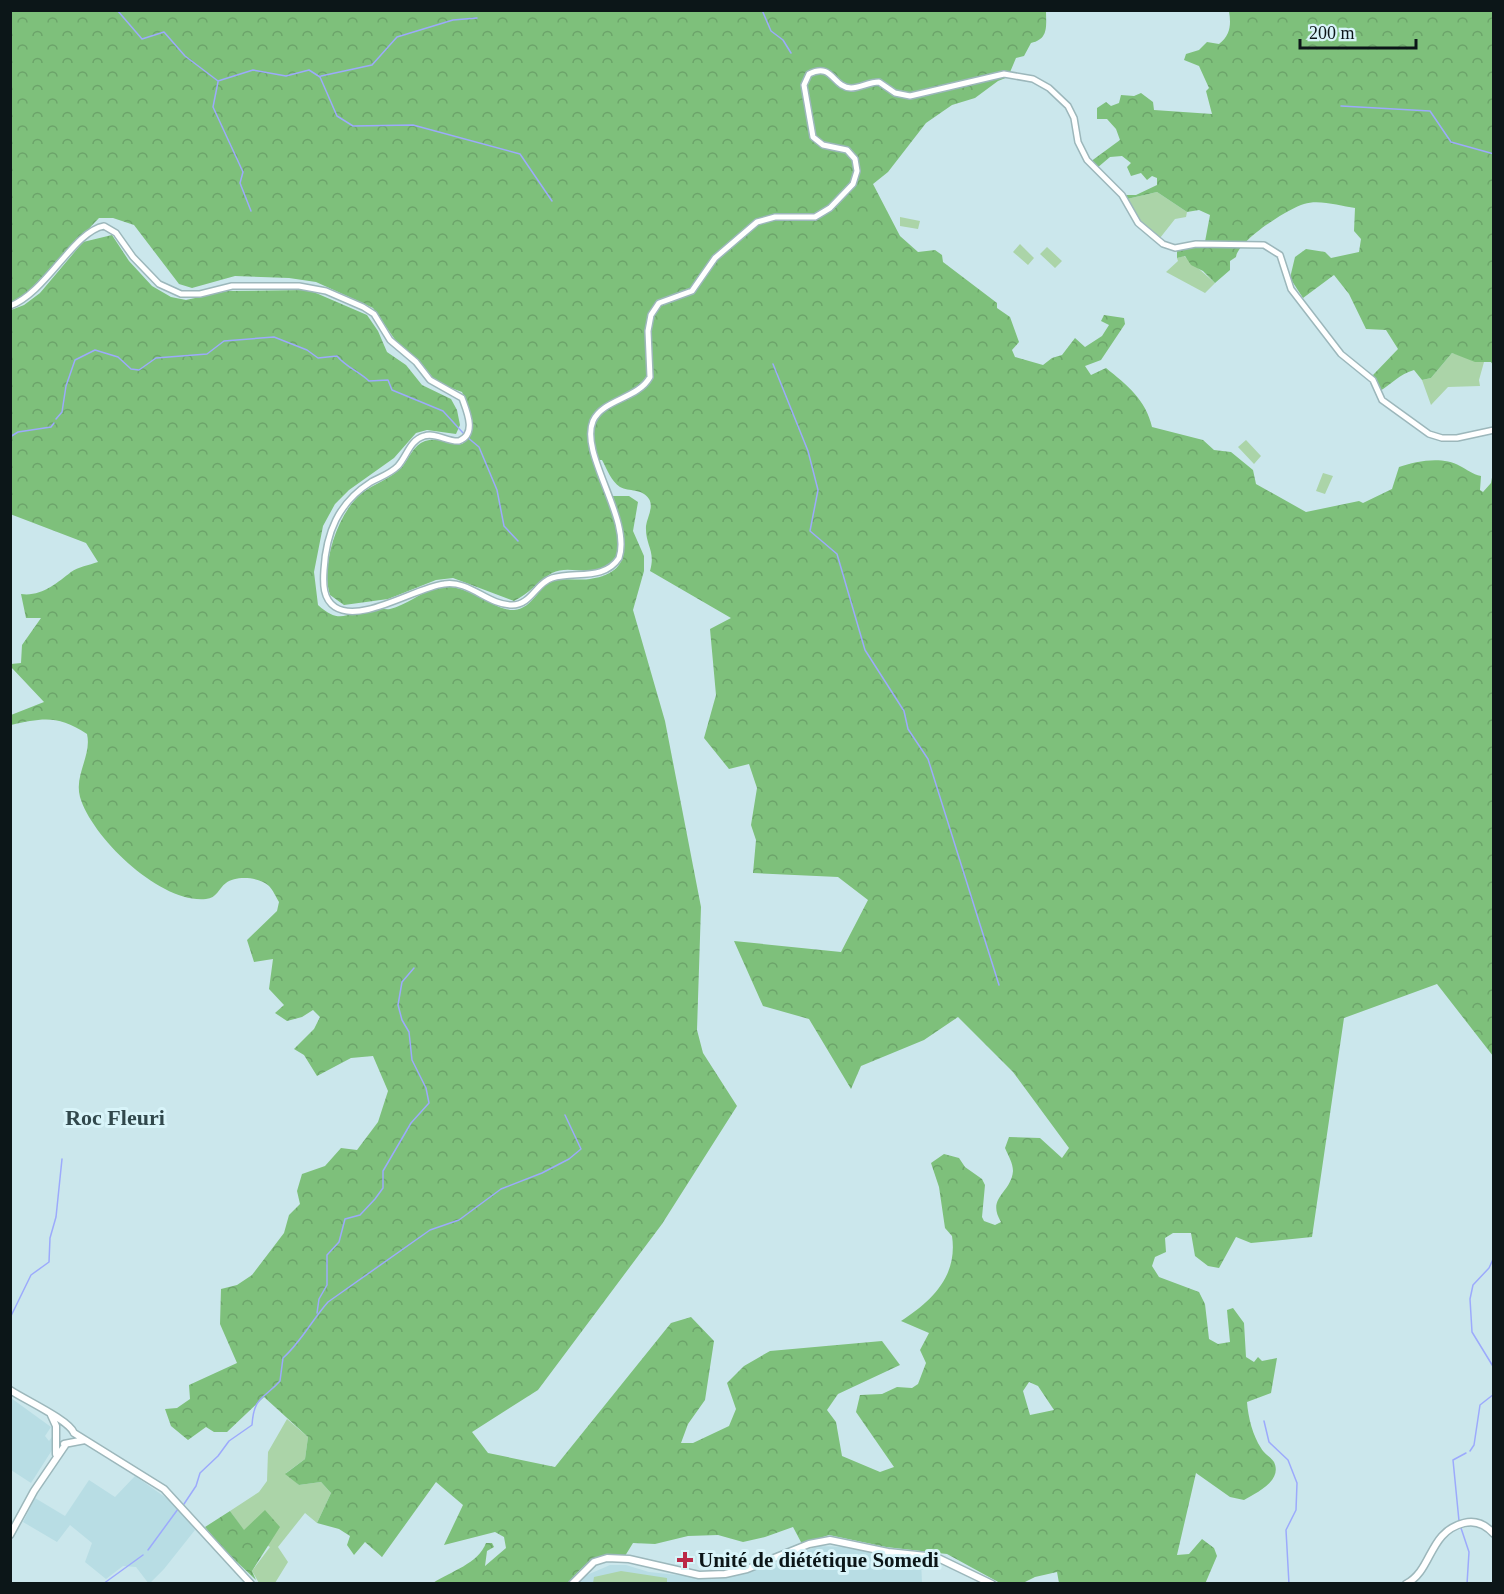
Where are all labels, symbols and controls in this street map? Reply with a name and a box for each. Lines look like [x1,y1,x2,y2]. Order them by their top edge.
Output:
scale bar [1300,12,1416,50]
text: 200 m [1309,23,1355,43]
district label: Roc Fleuri [65,1105,165,1130]
place label: Unité de diététique Somedi [698,1548,939,1572]
marker: Unité de diététique Somedi [676,1551,694,1569]

